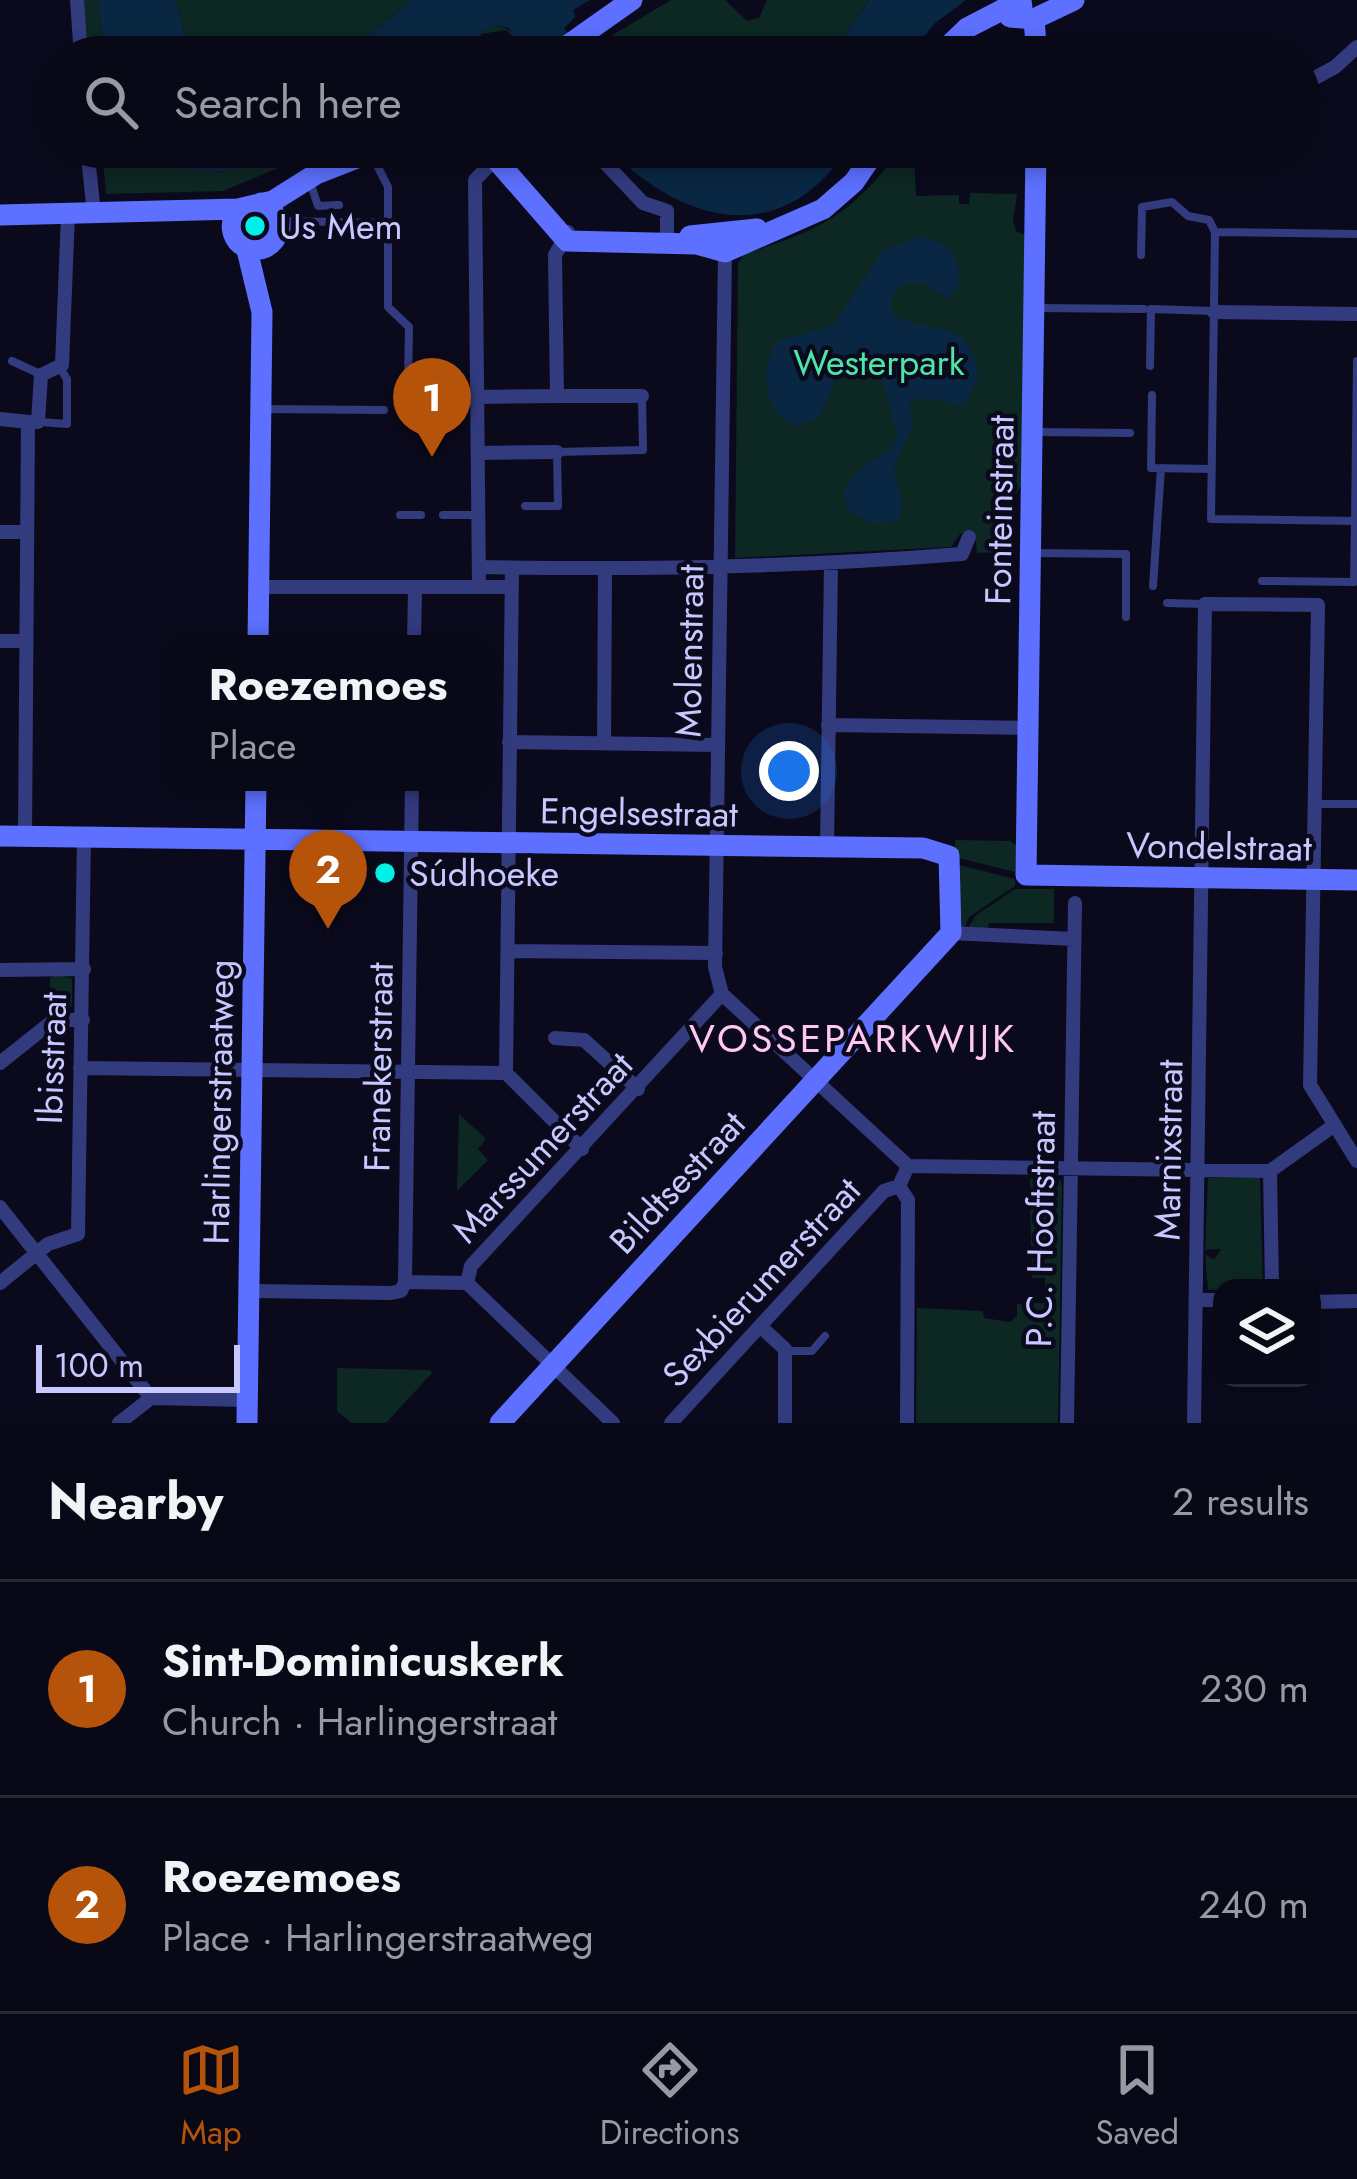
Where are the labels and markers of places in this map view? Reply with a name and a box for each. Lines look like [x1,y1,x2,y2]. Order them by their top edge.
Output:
place label: Us Mem [279,200,403,252]
marker: Us Mem [242,213,268,239]
pin: 1 [393,358,471,457]
pin: 2 [289,830,367,929]
place label: Súdhoeke [409,847,559,899]
marker: Súdhoeke [372,860,398,886]

